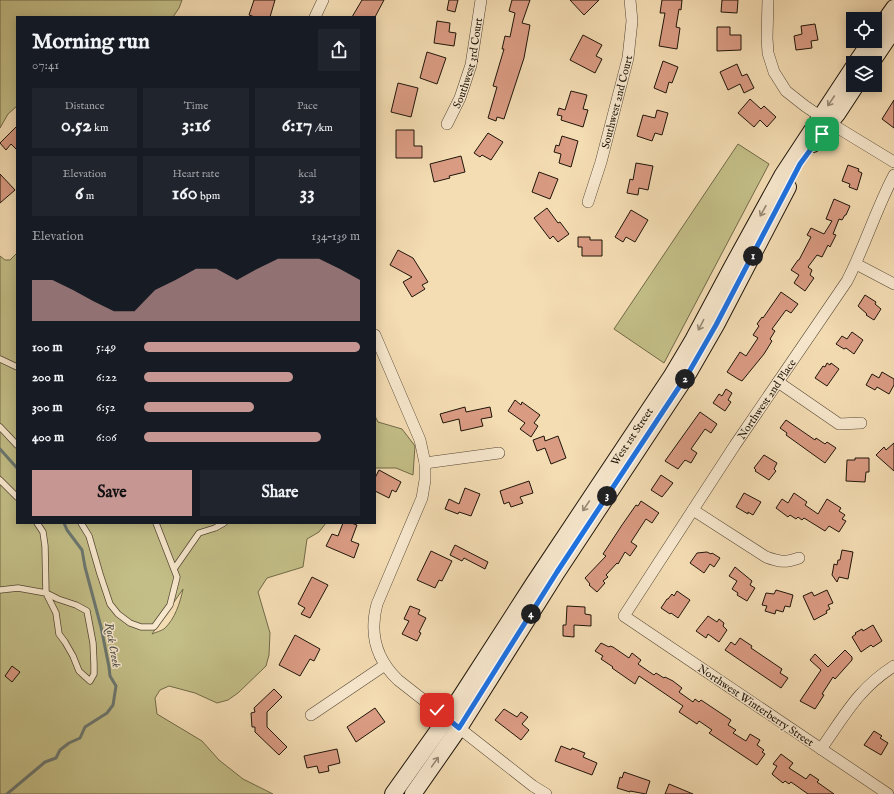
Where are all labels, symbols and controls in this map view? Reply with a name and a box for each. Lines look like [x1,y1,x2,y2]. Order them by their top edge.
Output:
map controls [846,12,882,92]
button: locate [846,12,882,48]
street label: Southwest 3rd Court [450,17,486,111]
text: Morning run [32,28,150,56]
button: share [318,29,360,71]
street label: Southwest 2nd Court [599,55,636,150]
button: layers [846,56,882,92]
text: 07:41 [32,57,59,74]
one-way arrow [827,95,835,106]
text: Distance [65,99,105,113]
text: Time [184,99,208,113]
text: Pace [297,99,318,113]
text: 0.52 [61,113,92,138]
text: 3:16 [182,113,210,138]
text: 6:17 [282,113,312,138]
pin [805,117,839,151]
text: km [92,121,108,135]
text: /km [312,121,333,135]
icon: arrive [811,123,833,145]
text: Elevation [63,167,106,181]
text: Heart rate [173,167,219,181]
text: kcal [298,167,317,181]
text: 6 [75,181,83,206]
text: 160 [172,181,197,206]
text: 33 [300,181,315,206]
text: m [83,189,94,203]
text: bpm [197,189,220,203]
one-way arrow [759,205,766,217]
text: Elevation [32,228,84,245]
text: 134–139 m [311,228,360,245]
pin: 1 [743,246,763,266]
text: 1 [751,249,755,263]
one-way arrow [697,319,704,331]
text: 100 m [32,339,62,356]
text: 5:49 [96,339,116,356]
street label: Northwest 2nd Place [735,357,800,442]
text: 200 m [32,369,64,386]
text: 6:22 [96,369,117,386]
pin: 2 [675,369,695,389]
text: 2 [682,372,688,386]
text: 300 m [32,399,63,416]
text: 6:52 [96,399,116,416]
street label: West 1st Street [608,405,657,468]
text: 400 m [32,429,64,446]
text: 6:06 [96,429,117,446]
button: Save [32,470,192,516]
button: Share [200,470,360,516]
pin: 3 [597,486,617,506]
text: 3 [605,489,609,503]
one-way arrow [582,500,590,511]
pin: 4 [521,604,541,624]
text: 4 [528,607,534,621]
water label: Rock Creek [101,621,124,669]
street label: Northwest Winterberry Street [695,662,816,750]
pin [420,693,454,727]
icon: check [426,699,448,721]
one-way arrow [432,756,440,768]

